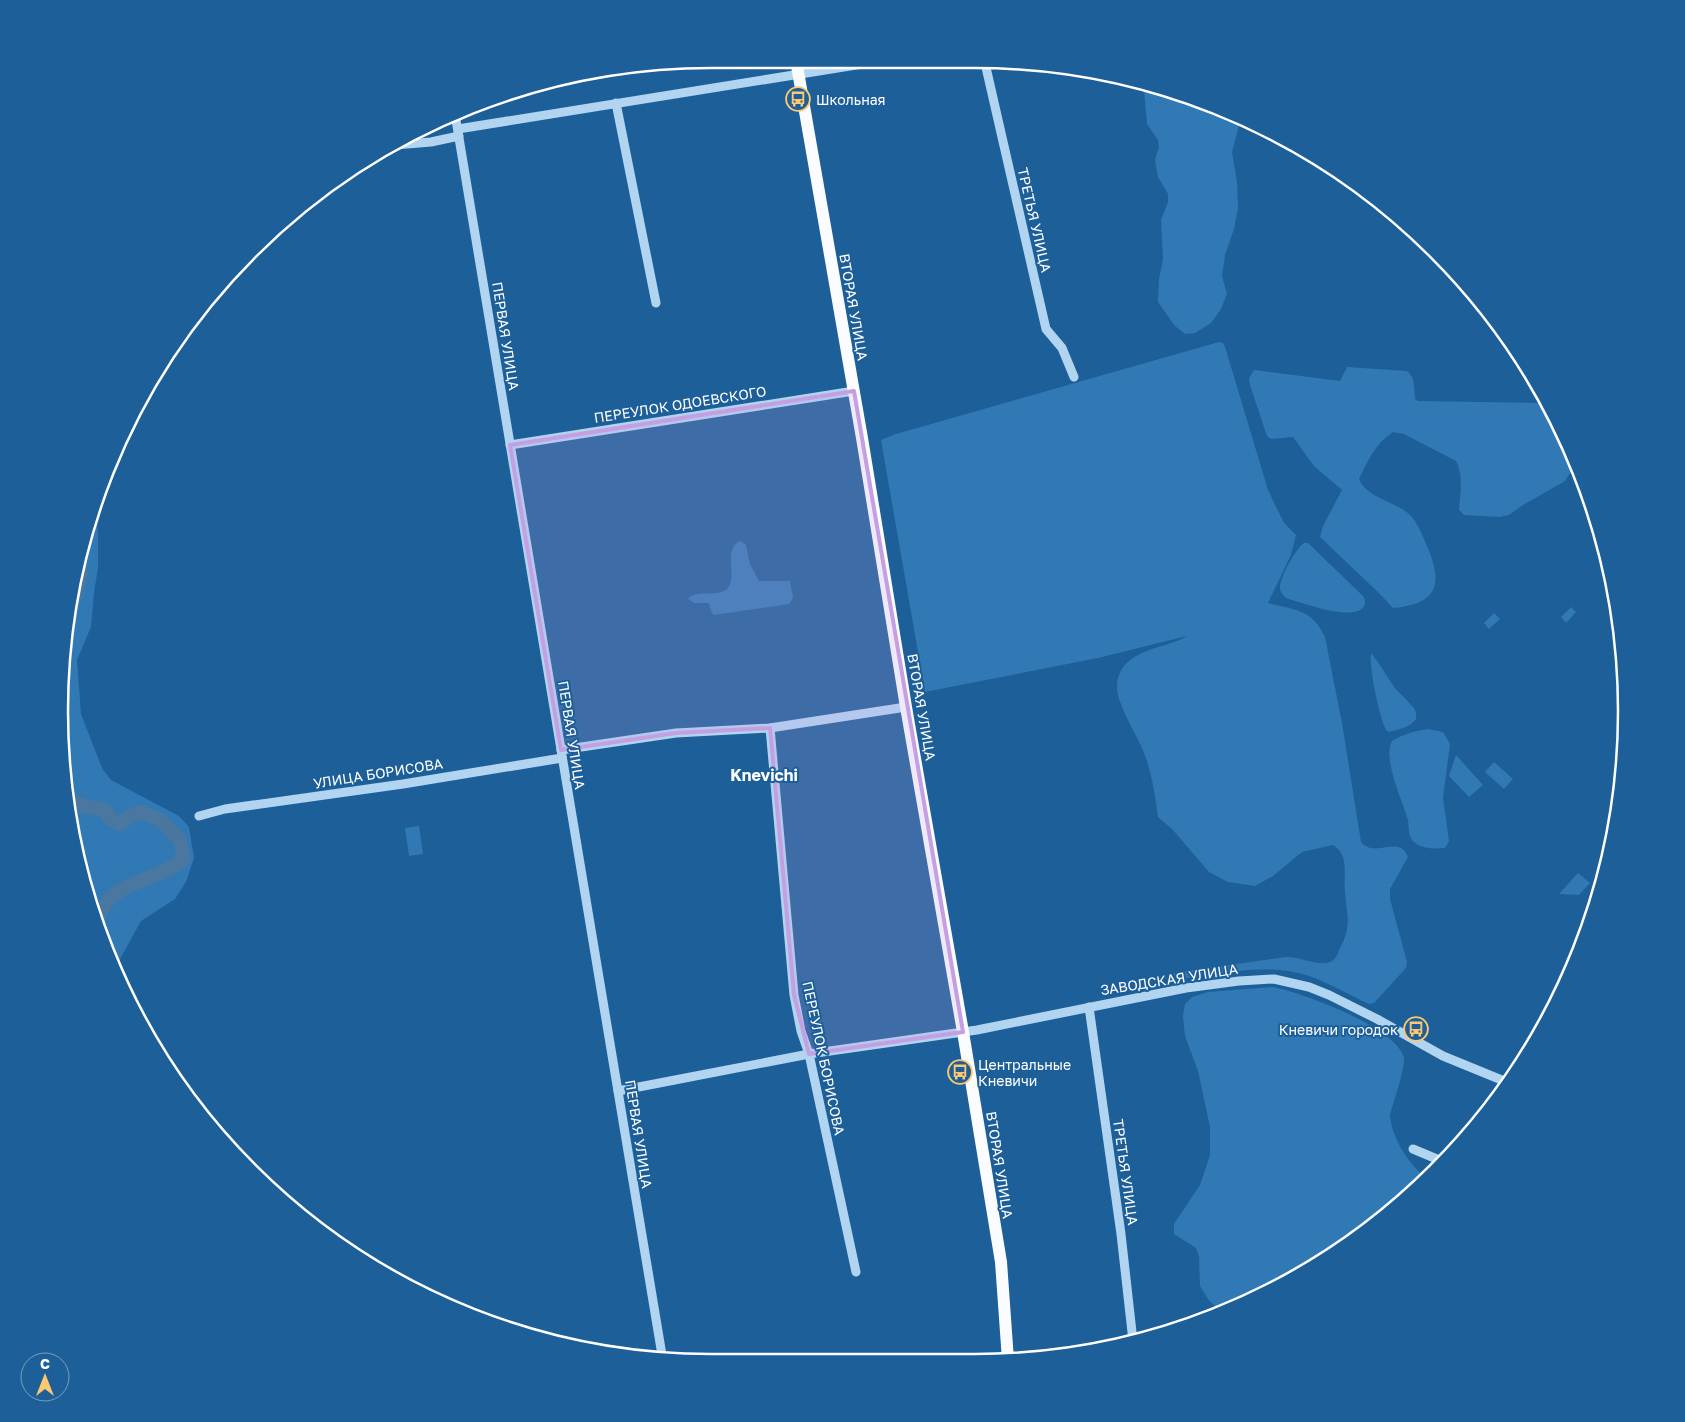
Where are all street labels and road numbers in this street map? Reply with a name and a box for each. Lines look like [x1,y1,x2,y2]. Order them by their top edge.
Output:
street label: ТРЕТЬЯ УЛИЦА [1015,166,1055,275]
street label: ВТОРАЯ УЛИЦА [836,252,872,362]
street label: ПЕРВАЯ УЛИЦА [489,281,523,392]
street label: ПЕРЕУЛОК ОДОЕВСКОГО [592,382,768,426]
street label: ВТОРАЯ УЛИЦА [904,652,940,762]
street label: ПЕРВАЯ УЛИЦА [555,680,589,791]
street label: УЛИЦА БОРИСОВА [312,754,445,792]
street label: ЗАВОДСКАЯ УЛИЦА [1099,960,1240,998]
street label: ПЕРЕУЛОК БОРИСОВА [799,979,849,1137]
street label: ПЕРВАЯ УЛИЦА [622,1079,656,1190]
street label: ВТОРАЯ УЛИЦА [983,1110,1017,1220]
street label: ТРЕТЬЯ УЛИЦА [1110,1118,1142,1227]

